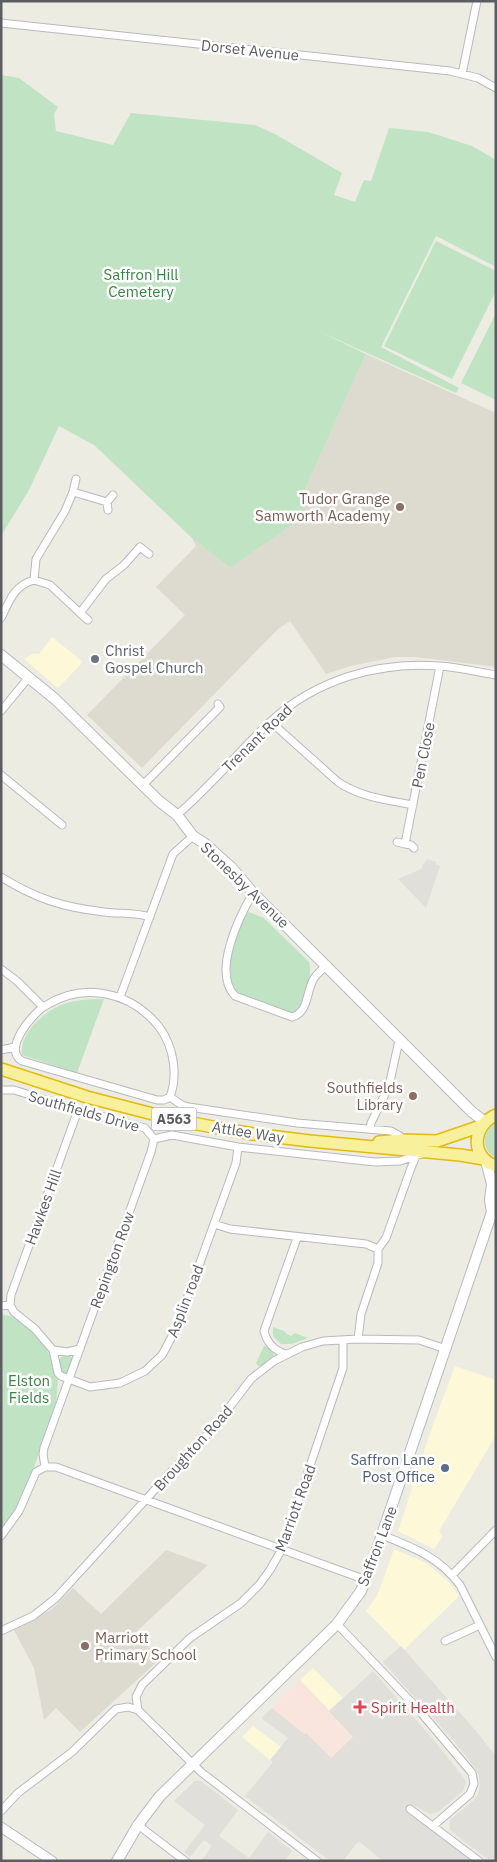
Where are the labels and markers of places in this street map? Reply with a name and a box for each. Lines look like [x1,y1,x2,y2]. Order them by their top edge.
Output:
place label: Tudor Grange Samworth Academy [255,489,391,525]
marker: Tudor Grange Samworth Academy [394,501,406,513]
place label: Christ Gospel Church [105,641,204,677]
marker: Christ Gospel Church [89,653,101,665]
place label: Southfields Library [327,1078,404,1114]
marker: Southfields Library [407,1090,419,1102]
place label: Saffron Lane Post Office [350,1450,435,1486]
marker: Saffron Lane Post Office [439,1462,451,1474]
place label: Marriott Primary School [95,1628,197,1664]
marker: Marriott Primary School [79,1640,91,1652]
place label: Spirit Health [371,1698,455,1717]
marker: Spirit Health [353,1700,367,1714]

